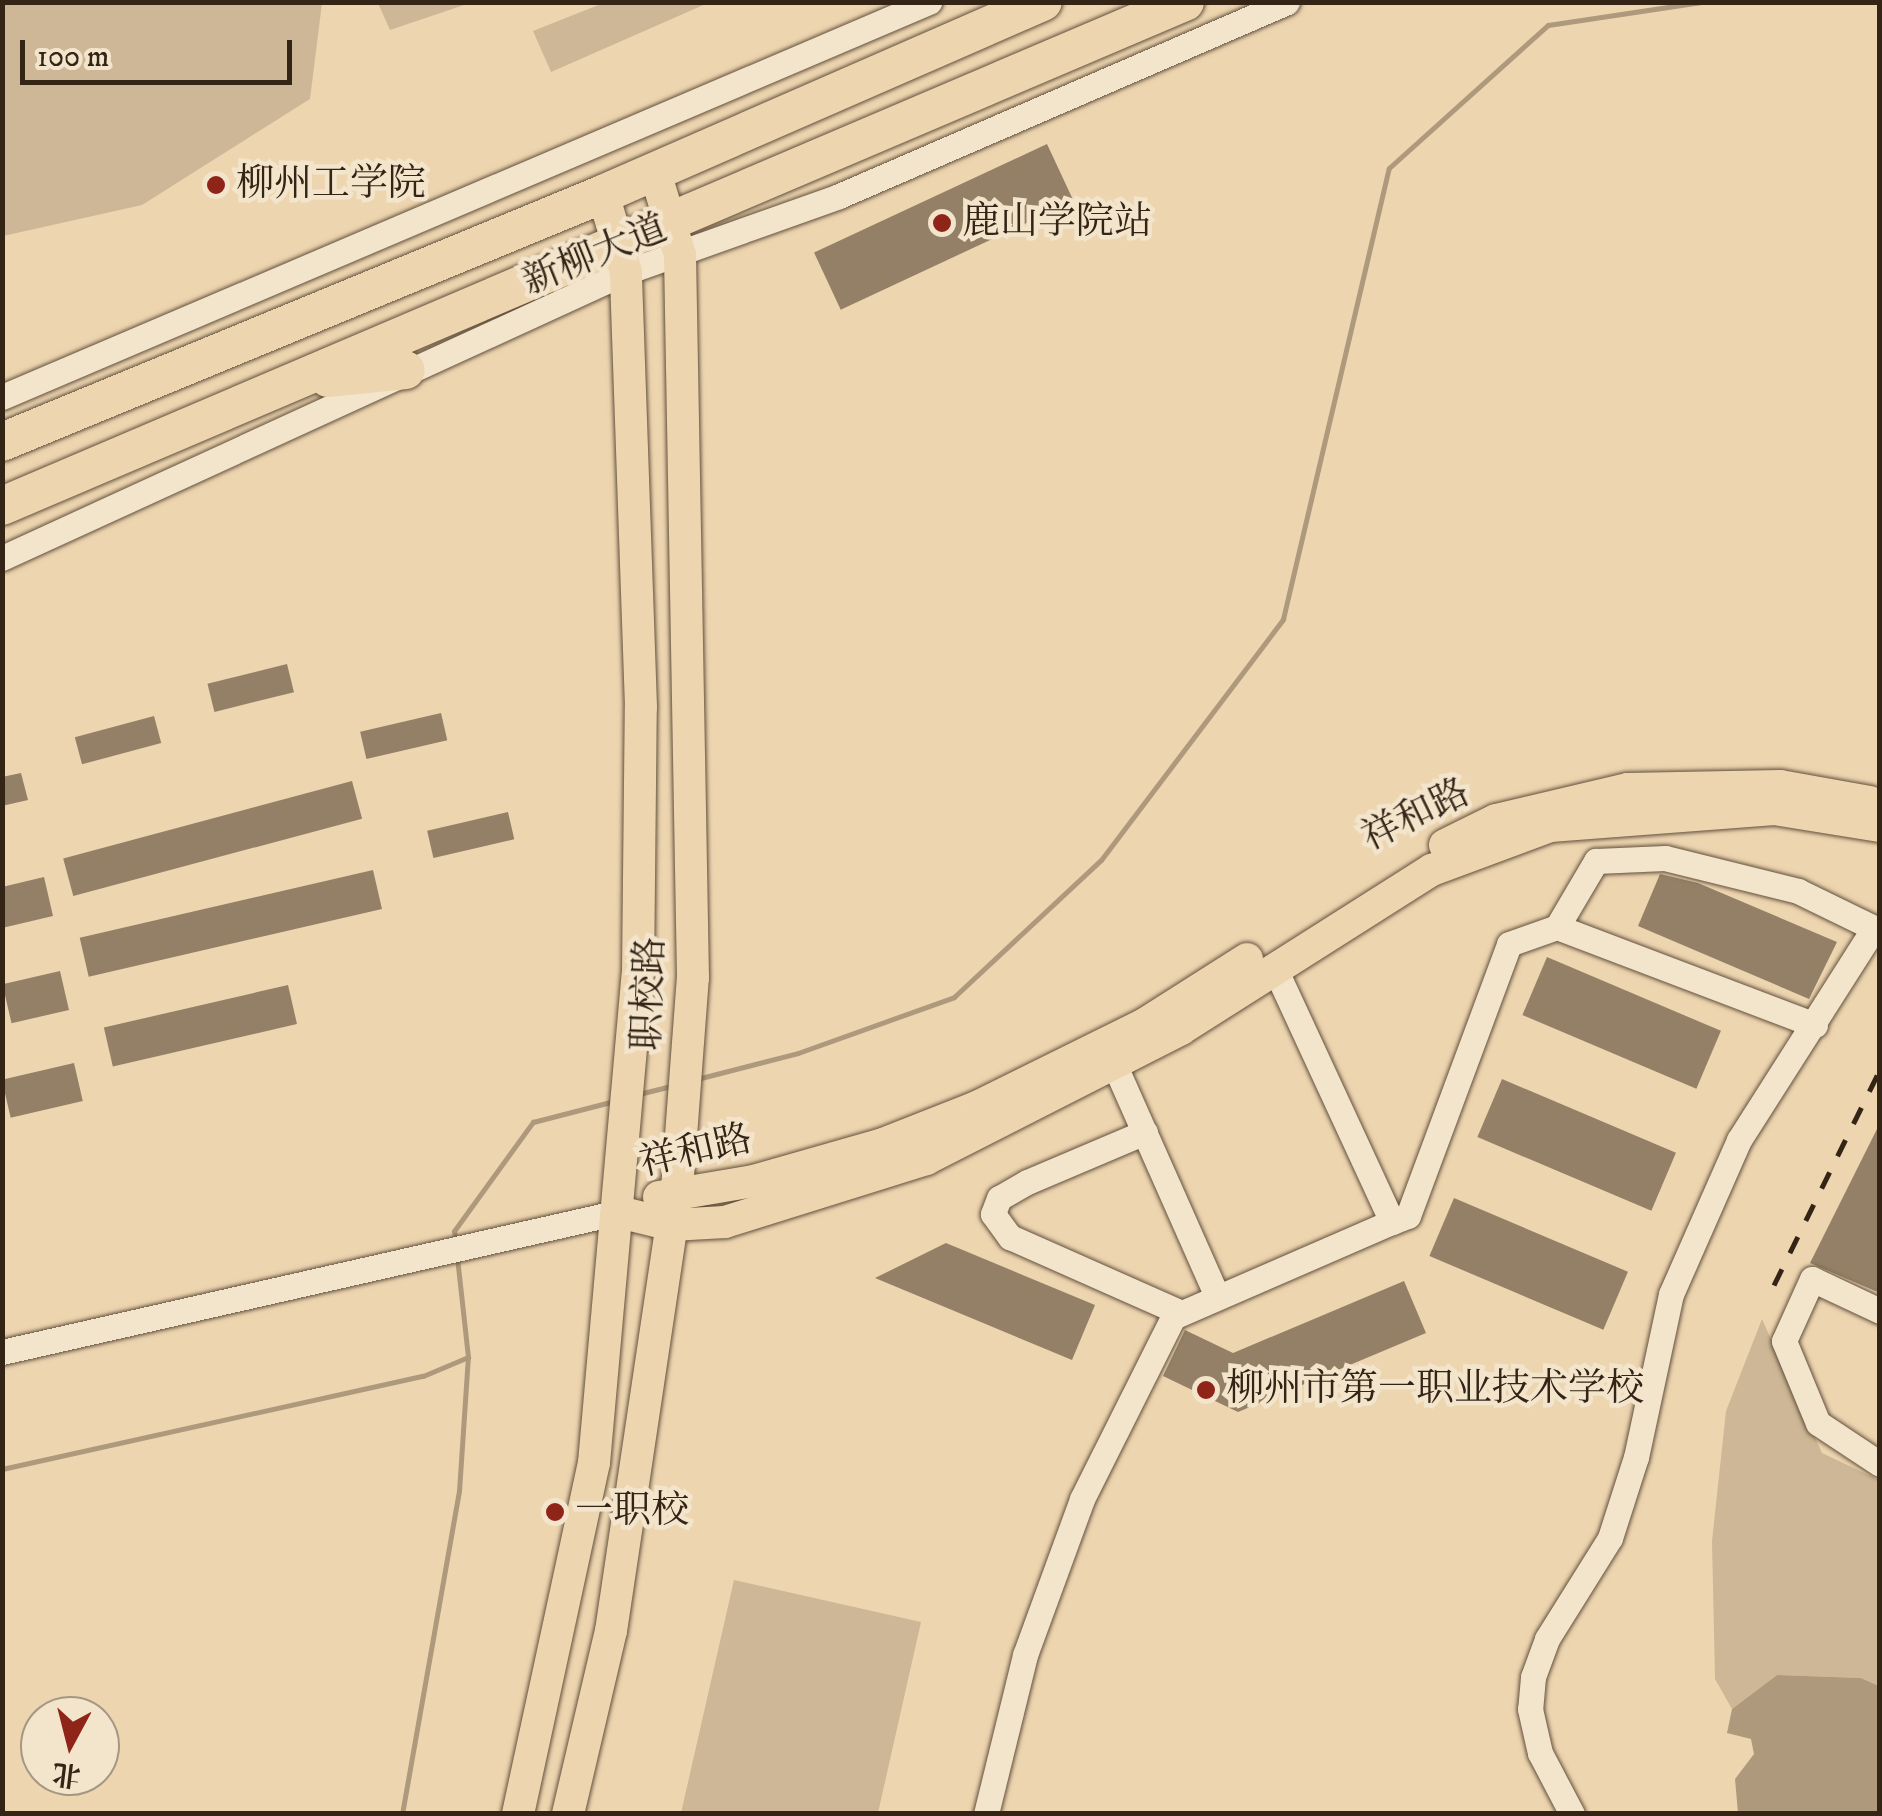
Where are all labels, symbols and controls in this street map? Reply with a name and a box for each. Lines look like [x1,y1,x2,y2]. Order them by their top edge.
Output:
scale bar [25,20,298,82]
text: 100 m [37,39,109,76]
place label: 柳州工学院 [236,162,426,208]
marker: 柳州工学院 [205,174,227,196]
place label: 鹿山学院站 [962,200,1152,246]
street label: 新柳大道 [516,206,674,306]
marker: 鹿山学院站 [931,212,953,234]
street label: 祥和路 [1355,771,1477,861]
street label: 职校路 [625,936,675,1052]
street label: 祥和路 [635,1117,757,1187]
place label: 柳州市第一职业技术学校 [1226,1367,1644,1413]
marker: 柳州市第一职业技术学校 [1195,1379,1217,1401]
place label: 一职校 [575,1489,689,1535]
marker: 一职校 [544,1501,566,1523]
north arrow [20,1696,120,1796]
text: 北 [50,1755,83,1793]

